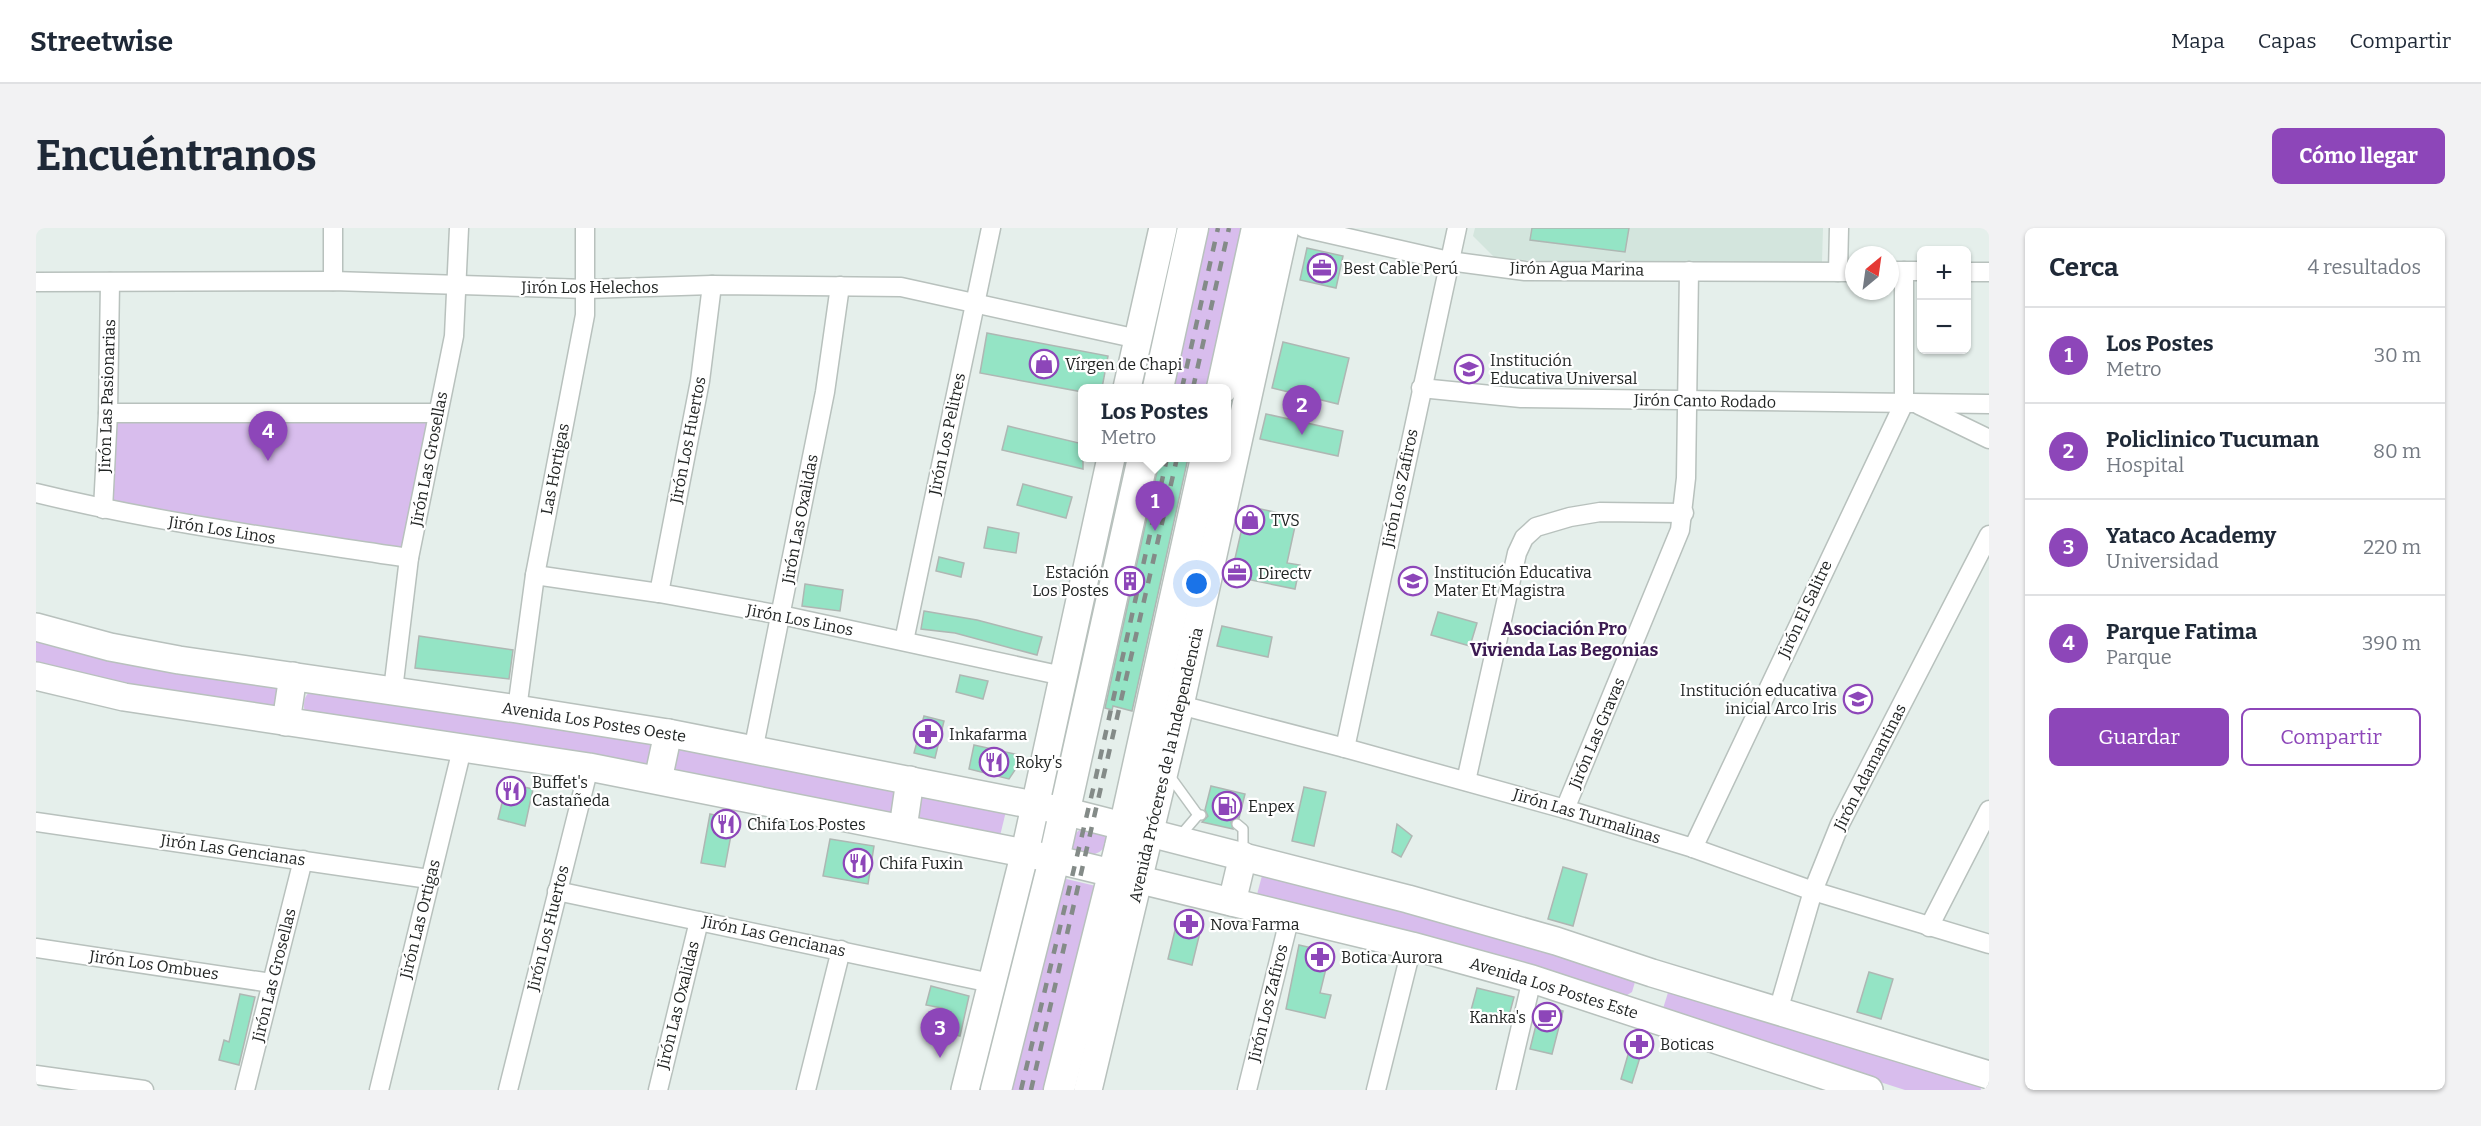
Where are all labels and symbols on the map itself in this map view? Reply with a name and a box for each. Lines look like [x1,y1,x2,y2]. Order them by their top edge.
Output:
north arrow [1845,246,1899,300]
office icon: Best Cable Perú [1306,252,1338,284]
street label: Jirón Agua Marina [1509,258,1645,280]
place label: Best Cable Perú [1343,259,1458,278]
street label: Jirón Los Helechos [520,278,659,297]
street label: Jirón Las Pasionarias [95,319,119,474]
shop icon: Vírgen de Chapi [1028,348,1060,380]
place label: Institución Educativa Universal [1490,351,1638,388]
school or university icon: Institución Educativa Universal [1453,353,1485,385]
place label: Vírgen de Chapi [1065,355,1182,374]
street label: Jirón Los Pelitres [925,371,969,498]
street label: Jirón Los Huertos [666,375,710,506]
pin: 2 [1282,386,1322,435]
street label: Jirón Las Grosellas [406,390,451,529]
street label: Jirón Canto Rodado [1633,390,1776,412]
pin: 4 [248,412,288,461]
street label: Las Hortigas [537,422,573,516]
street label: Jirón Los Zafiros [1378,427,1422,550]
street label: Jirón Las Oxalidas [778,453,822,586]
pin: 1 [1136,482,1174,531]
shop icon: TVS [1234,504,1266,536]
place label: TVS [1271,511,1300,530]
street label: Jirón Los Linos [166,512,277,548]
office icon: Directv [1221,557,1253,589]
street label: Jirón El Salitre [1774,557,1836,662]
place label: Estación Los Postes [1032,563,1109,600]
place label: Institución Educativa Mater Et Magistra [1434,563,1592,600]
place label: Directv [1258,564,1312,583]
building icon: Estación Los Postes [1114,565,1146,597]
school or university icon: Institución Educativa Mater Et Magistra [1397,565,1429,597]
your location [1182,569,1211,598]
street label: Jirón Los Linos [744,600,855,640]
district label: Asociación Pro Vivienda Las Begonias [1470,618,1658,661]
street label: Avenida Próceres de la Independencia [1125,625,1207,904]
street label: Jirón Las Gravas [1565,675,1629,792]
place label: Institución educativa inicial Arco Iris [1680,681,1837,718]
school or university icon: Institución educativa inicial Arco Iris [1842,683,1874,715]
street label: Avenida Los Postes Oeste [501,698,687,746]
street label: Jirón Adamantinas [1829,701,1910,834]
pharmacy icon: Inkafarma [912,718,944,750]
place label: Inkafarma [949,725,1027,744]
restaurant icon: Roky's [978,746,1010,778]
place label: Roky's [1015,753,1062,772]
place label: Buffet's Castañeda [532,773,610,810]
restaurant icon: Buffet's Castañeda [495,775,527,807]
street label: Jirón Las Turmalinas [1510,784,1663,847]
fuel station icon: Enpex [1211,790,1243,822]
place label: Enpex [1248,797,1295,816]
restaurant icon: Chifa Los Postes [710,808,742,840]
place label: Chifa Los Postes [747,815,866,834]
street label: Jirón Las Gencianas [158,830,307,870]
restaurant icon: Chifa Fuxin [842,847,874,879]
place label: Chifa Fuxin [879,854,963,873]
street label: Jirón Las Ortigas [396,858,444,981]
street label: Jirón Los Huertos [523,863,573,994]
street label: Jirón Las Grosellas [248,906,300,1045]
pharmacy icon: Nova Farma [1173,908,1205,940]
street label: Jirón Las Gencianas [700,911,847,960]
place label: Nova Farma [1210,915,1300,934]
street label: Jirón Las Oxalidas [653,939,703,1072]
pharmacy icon: Botica Aurora [1304,941,1336,973]
street label: Jirón Los Zafiros [1244,942,1292,1065]
street label: Jirón Los Ombues [87,946,220,983]
place label: Botica Aurora [1341,948,1443,967]
street label: Avenida Los Postes Este [1467,953,1641,1023]
cafe icon: Kanka's [1531,1001,1563,1033]
pin: 3 [920,1008,960,1058]
place label: Kanka's [1469,1008,1526,1027]
pharmacy icon: Boticas [1623,1028,1655,1060]
place label: Boticas [1660,1035,1714,1054]

